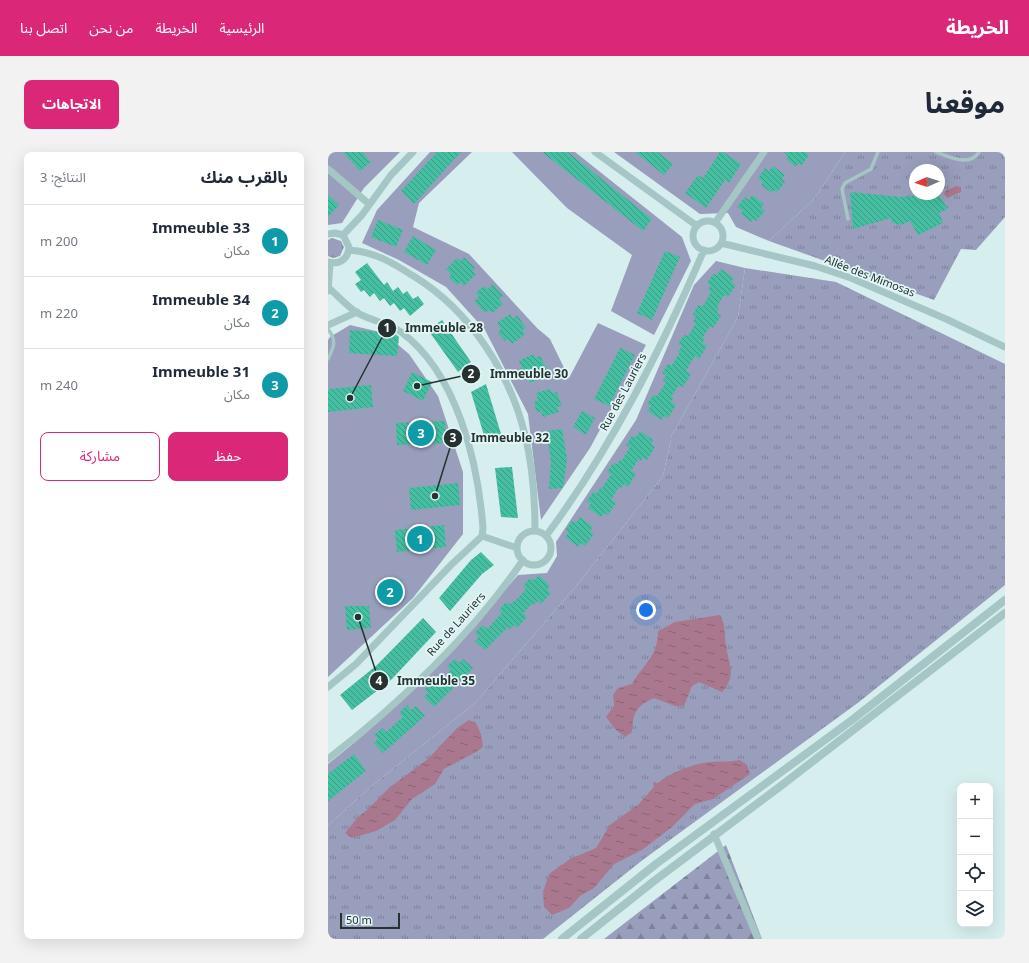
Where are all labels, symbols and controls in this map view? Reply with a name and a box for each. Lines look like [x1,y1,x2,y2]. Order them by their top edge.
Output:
text: الخريطة [946,14,1009,40]
text: اتصل بنا [20,18,67,37]
text: من نحن [89,18,133,37]
text: الخريطة [155,18,197,37]
text: الرئيسية [219,18,264,37]
button: الاتجاهات [24,80,119,129]
text: موقعنا [925,83,1005,121]
north arrow [909,164,945,200]
text: بالقرب منك [201,165,288,188]
text: النتائج: 3 [40,168,86,186]
text: Immeuble 33 [152,217,250,237]
text: 200 m [40,232,78,250]
text: 1 [271,232,279,250]
text: مكان [224,241,250,259]
street label: Allée des Mimosas [823,251,917,300]
text: Immeuble 34 [152,289,250,309]
text: 220 m [40,304,78,322]
text: 2 [271,304,279,322]
text: مكان [224,313,250,331]
callout: Immeuble 28 [377,316,491,340]
text: 1 [384,319,390,336]
text: Immeuble 28 [405,319,483,336]
street label: Rue des Lauriers [596,350,649,433]
text: Immeuble 31 [152,361,250,381]
callout: Immeuble 30 [461,362,576,386]
text: 2 [468,365,475,382]
text: Immeuble 30 [490,365,568,382]
text: 240 m [40,376,78,394]
text: 3 [271,376,279,394]
text: مكان [224,385,250,403]
pin: 3 [408,418,434,448]
callout: Immeuble 32 [443,426,557,450]
text: 3 [450,429,457,446]
text: Immeuble 32 [471,429,549,446]
button: مشاركة [40,432,160,481]
button: حفظ [168,432,288,481]
pin: 1 [407,524,433,554]
pin: 2 [377,577,403,607]
street label: Rue de Lauriers [423,589,488,659]
your location [636,600,656,620]
callout: Immeuble 35 [369,669,483,693]
text: 4 [376,672,383,689]
text: Immeuble 35 [397,672,475,689]
map controls [957,783,993,927]
button: + [957,783,993,819]
button: − [957,819,993,855]
button: locate [957,855,993,891]
button: layers [957,891,993,927]
scale bar [340,911,400,930]
text: 50 m [346,912,372,927]

